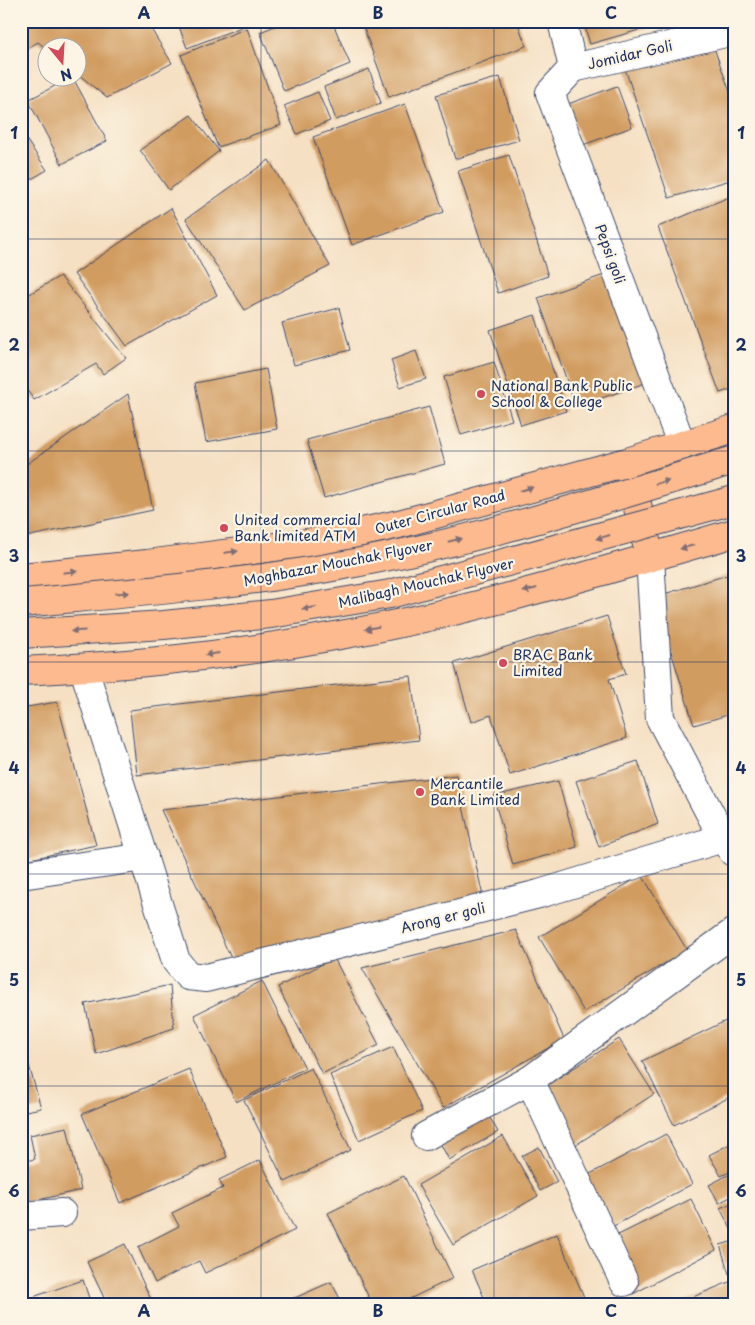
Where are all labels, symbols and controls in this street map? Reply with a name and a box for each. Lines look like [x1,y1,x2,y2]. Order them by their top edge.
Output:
text: A [138,0,151,24]
text: B [373,0,384,24]
text: C [605,0,617,24]
street label: Jomidar Goli [585,35,674,74]
north arrow [38,38,88,88]
text: N [58,63,75,87]
text: 1 [10,120,18,144]
text: 1 [737,120,745,144]
street label: Pepsi goli [590,221,631,287]
text: 2 [8,332,20,356]
text: 2 [735,332,747,356]
place label: National Bank Public School & College [491,375,633,412]
marker: National Bank Public School & College [475,388,487,400]
one-way arrow [654,478,669,486]
street label: Outer Circular Road [372,484,507,539]
one-way arrow [519,485,534,493]
place label: United commercial Bank limited ATM [234,509,361,546]
marker: United commercial Bank limited ATM [218,522,230,534]
street label: Moghbazar Mouchak Flyover [242,534,435,591]
one-way arrow [595,534,610,542]
one-way arrow [447,536,462,544]
text: 3 [9,543,19,567]
one-way arrow [679,543,695,551]
text: 3 [736,543,746,567]
one-way arrow [223,548,239,556]
street label: Malibagh Mouchak Flyover [336,552,516,613]
one-way arrow [62,568,78,576]
one-way arrow [523,587,538,595]
one-way arrow [114,589,130,597]
one-way arrow [301,605,317,613]
one-way arrow [364,625,380,633]
one-way arrow [69,627,85,635]
place label: BRAC Bank Limited [513,644,593,681]
one-way arrow [204,650,220,658]
marker: BRAC Bank Limited [497,657,509,669]
text: 4 [9,755,20,779]
text: 4 [736,755,747,779]
place label: Mercantile Bank Limited [430,773,520,810]
marker: Mercantile Bank Limited [414,786,426,798]
street label: Arong er goli [398,897,487,938]
text: 5 [9,967,19,991]
text: 5 [736,967,746,991]
text: 6 [8,1178,20,1202]
text: 6 [735,1178,747,1202]
text: A [138,1298,151,1322]
text: B [373,1298,384,1322]
text: C [605,1298,617,1322]

